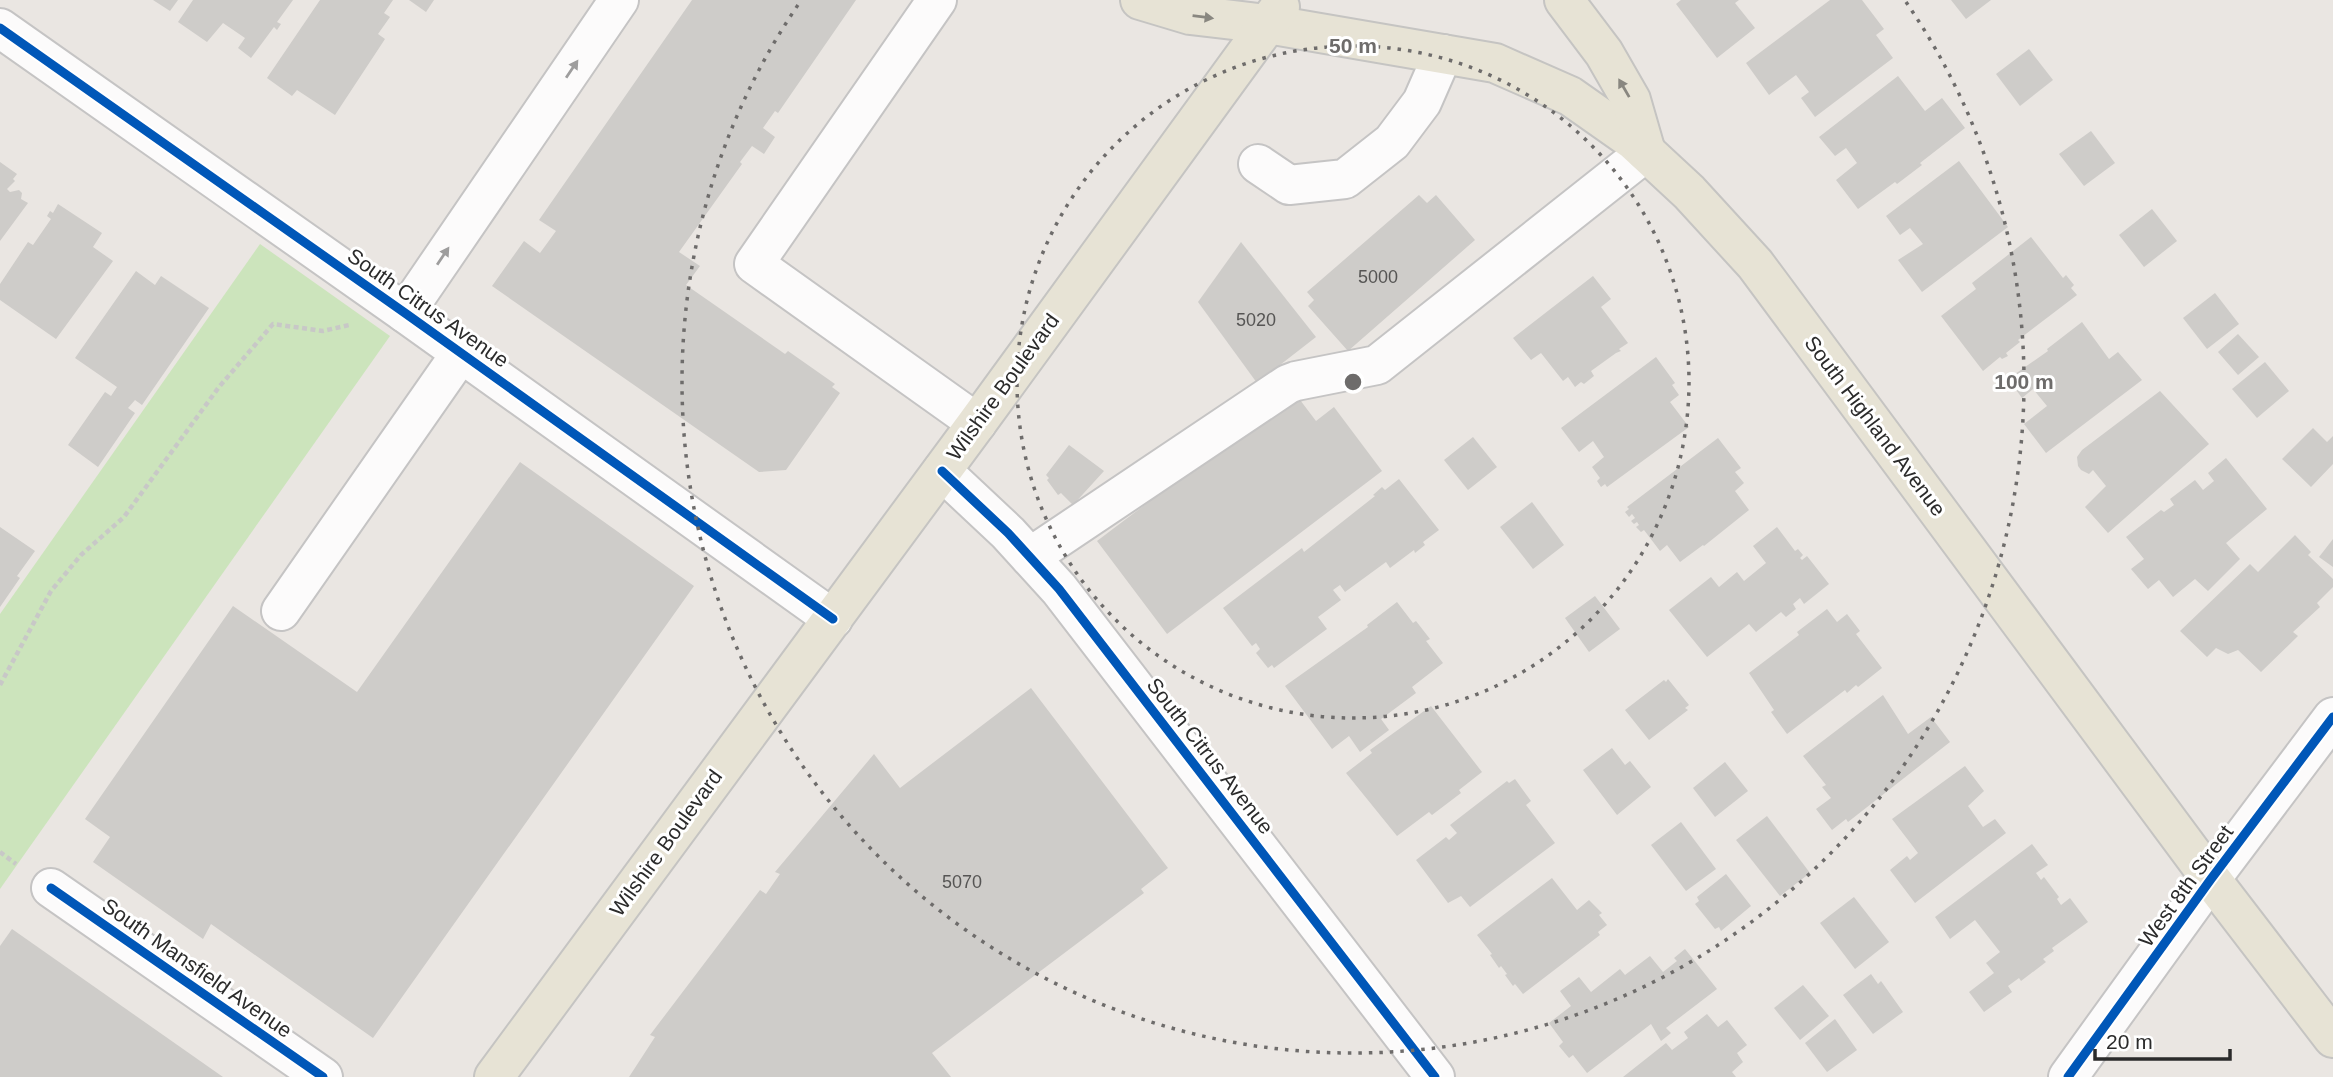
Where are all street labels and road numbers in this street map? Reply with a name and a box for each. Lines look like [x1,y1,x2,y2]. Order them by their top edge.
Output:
street label: South Citrus Avenue [343,243,513,372]
street label: Wilshire Boulevard [942,309,1063,464]
street label: South Highland Avenue [1800,331,1951,520]
street label: South Citrus Avenue [1143,673,1278,838]
street label: Wilshire Boulevard [605,765,726,920]
street label: West 8th Street [2134,820,2237,951]
street label: South Mansfield Avenue [98,893,296,1042]

